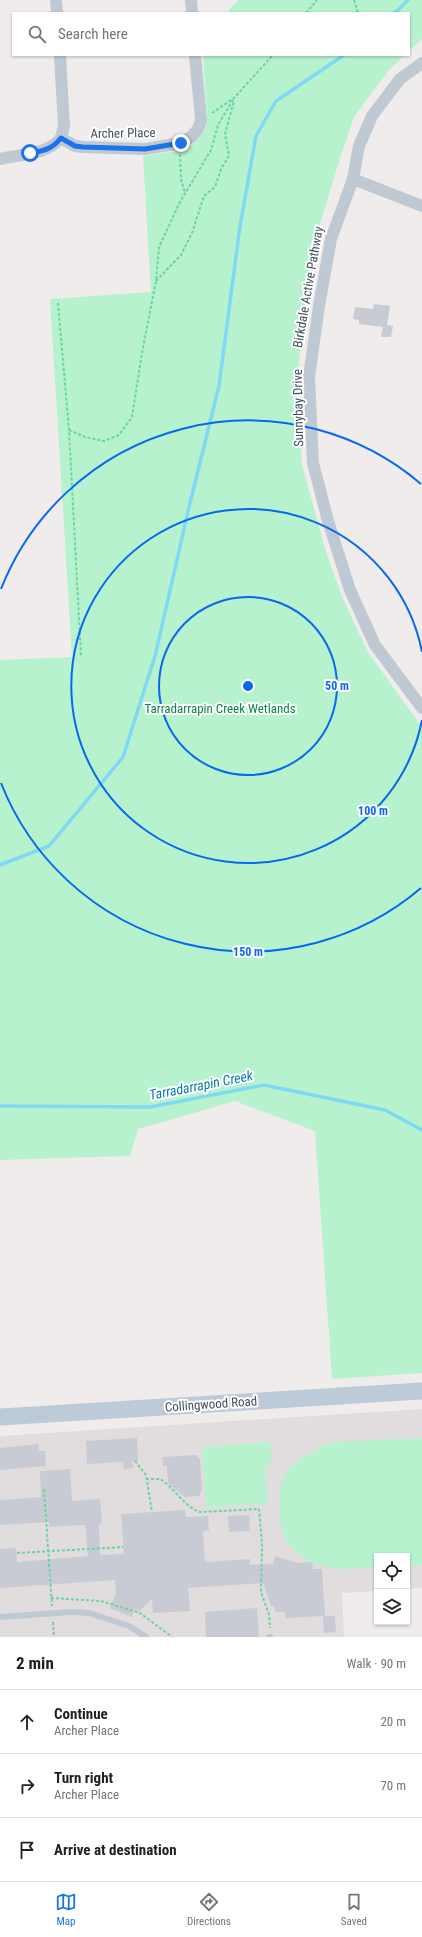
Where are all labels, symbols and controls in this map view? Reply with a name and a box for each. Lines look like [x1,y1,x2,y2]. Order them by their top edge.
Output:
search box [12,12,410,56]
icon: search [26,23,48,45]
text: Search here [58,25,128,43]
street label: Archer Place [90,125,156,141]
route end [172,134,190,152]
route start [21,144,39,162]
street label: Birkdale Active Pathway [290,225,326,349]
street label: Sunnybay Drive [290,369,306,447]
centre of rings [241,679,255,693]
text: 50 m [325,679,349,693]
park label: Tarradarrapin Creek Wetlands [144,701,296,716]
text: 100 m [358,804,388,818]
text: 150 m [233,945,263,959]
water label: Tarradarrapin Creek [148,1067,255,1103]
street label: Collingwood Road [164,1393,258,1415]
map controls [374,1553,410,1625]
button: locate [374,1553,410,1589]
button: layers [374,1589,410,1625]
text: 2 min [16,1653,54,1673]
text: Walk · 90 m [346,1656,406,1671]
text: Continue [54,1705,108,1723]
icon: ahead [16,1711,38,1733]
text: 20 m [380,1714,406,1729]
text: Archer Place [54,1723,119,1738]
text: Turn right [54,1769,113,1787]
icon: right [16,1775,38,1797]
text: 70 m [380,1778,406,1793]
text: Archer Place [54,1787,119,1802]
icon: arrive [16,1839,38,1861]
text: Arrive at destination [54,1841,177,1859]
tab: Map [55,1891,77,1928]
tab: Directions [187,1891,231,1928]
tab: Saved [341,1891,367,1928]

